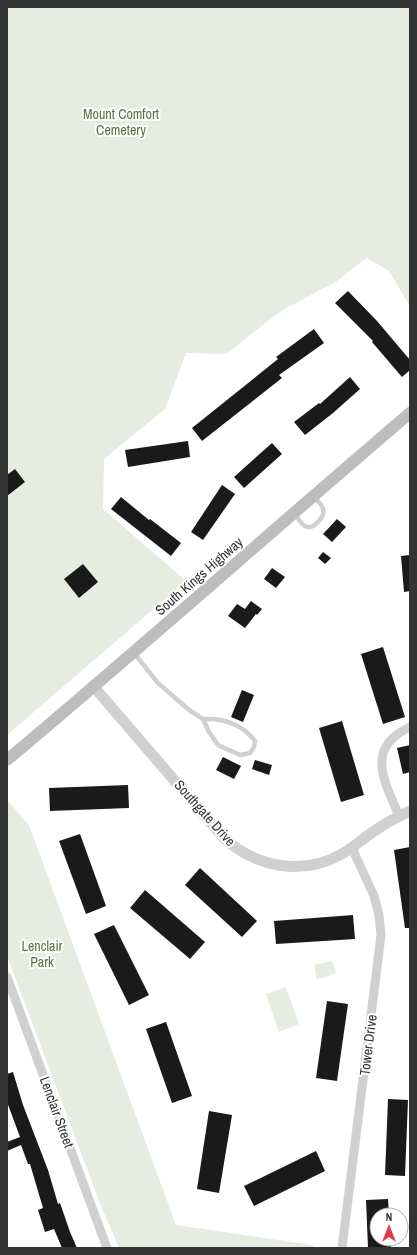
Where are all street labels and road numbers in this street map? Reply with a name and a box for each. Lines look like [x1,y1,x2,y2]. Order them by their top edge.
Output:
street label: South Kings Highway [151,533,247,619]
street label: Southgate Drive [171,776,239,850]
street label: Tower Drive [355,1014,381,1076]
street label: Lenclair Street [36,1074,78,1150]

